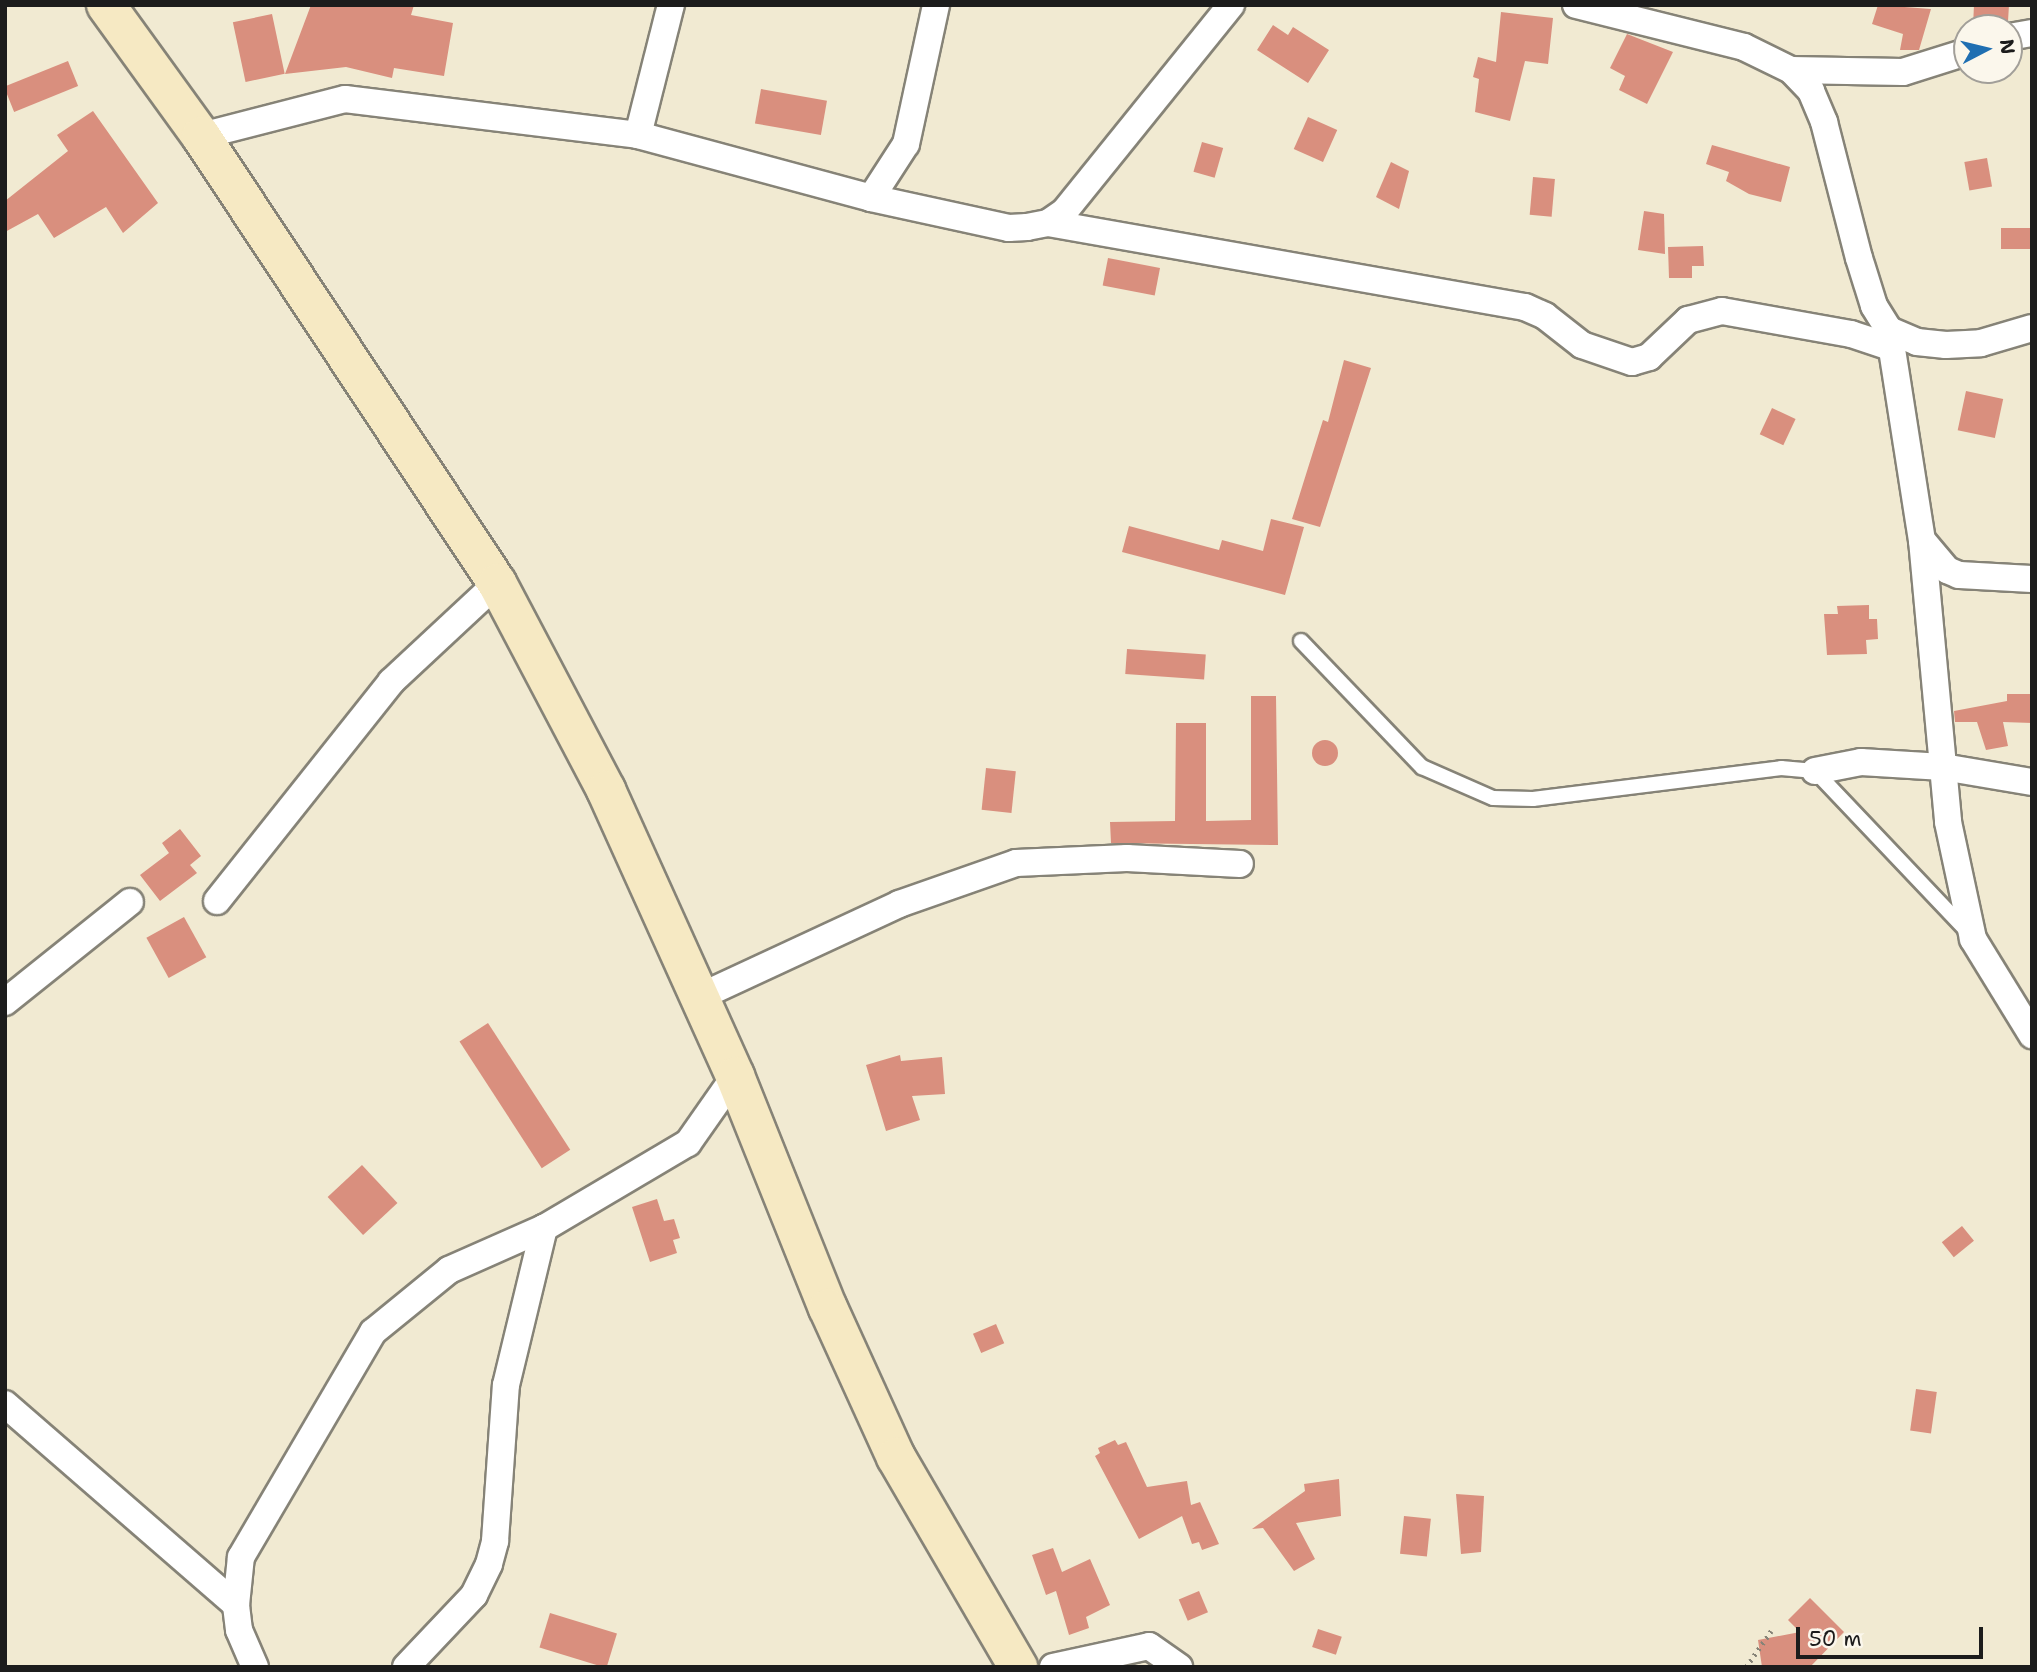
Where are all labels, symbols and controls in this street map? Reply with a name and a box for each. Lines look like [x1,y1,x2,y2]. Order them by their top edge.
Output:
north arrow [1953,14,2023,84]
text: N [1994,38,2021,56]
scale bar [1799,1612,1986,1656]
text: 50 m [1809,1625,1862,1653]

